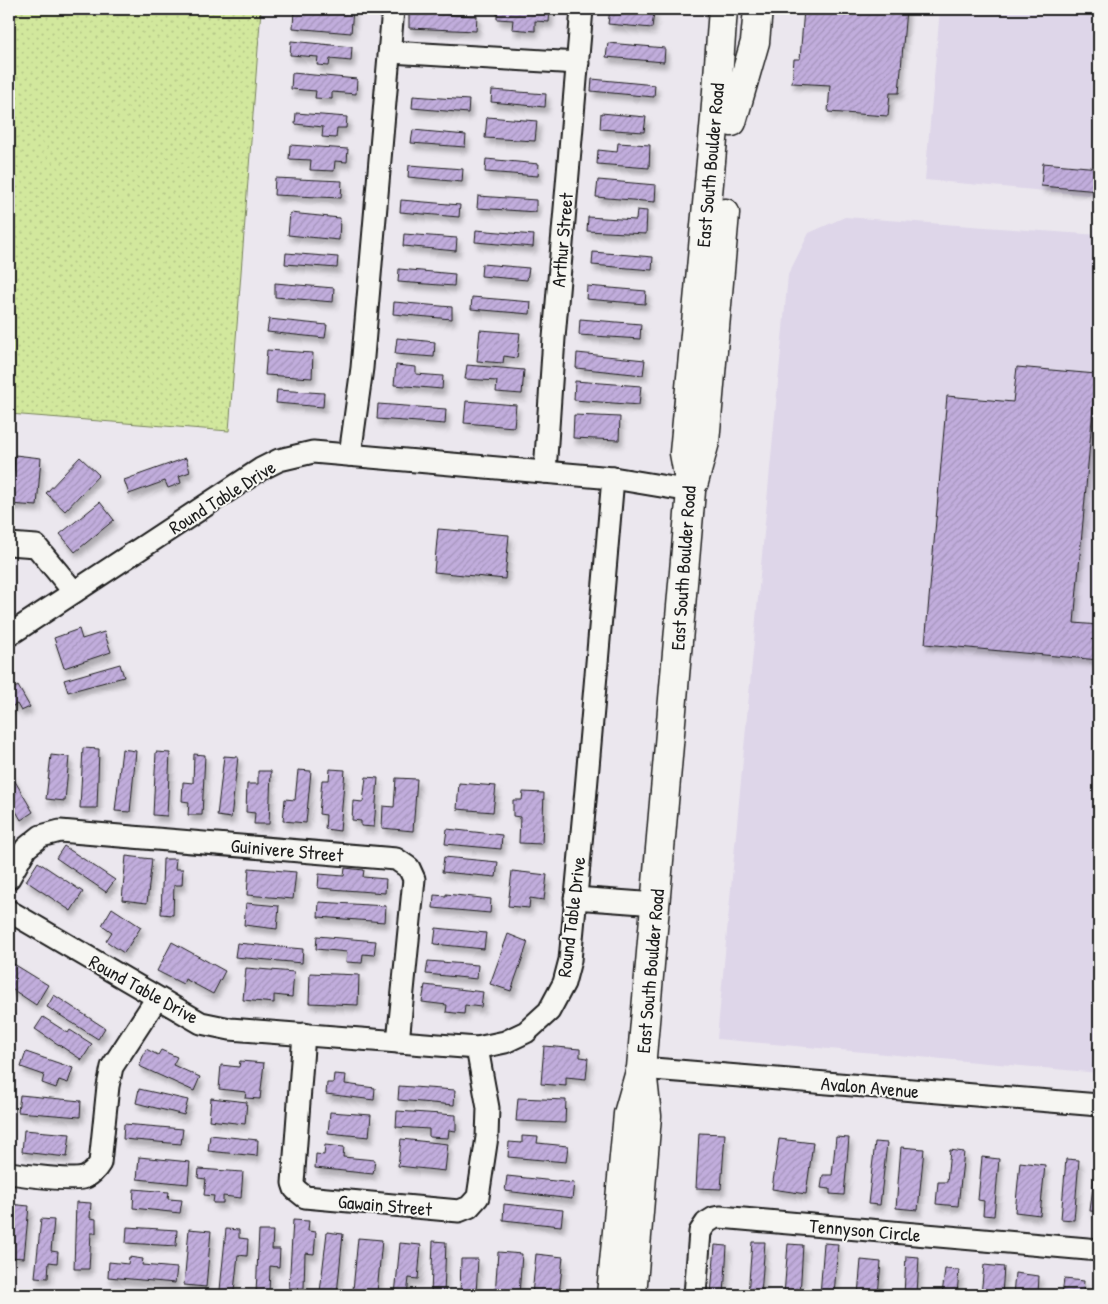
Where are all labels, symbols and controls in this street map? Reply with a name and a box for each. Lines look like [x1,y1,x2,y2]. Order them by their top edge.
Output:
street label: East South Boulder Road [690,81,730,248]
street label: Arthur Street [545,191,579,288]
street label: Round Table Drive [164,454,281,540]
street label: East South Boulder Road [664,484,702,651]
street label: Guinivere Street [230,832,345,868]
street label: Round Table Drive [551,855,591,979]
street label: East South Boulder Road [630,887,670,1054]
street label: Round Table Drive [85,948,204,1030]
street label: Avalon Avenue [820,1070,920,1104]
street label: Gawain Street [337,1188,434,1222]
street label: Tennyson Circle [808,1212,922,1248]

